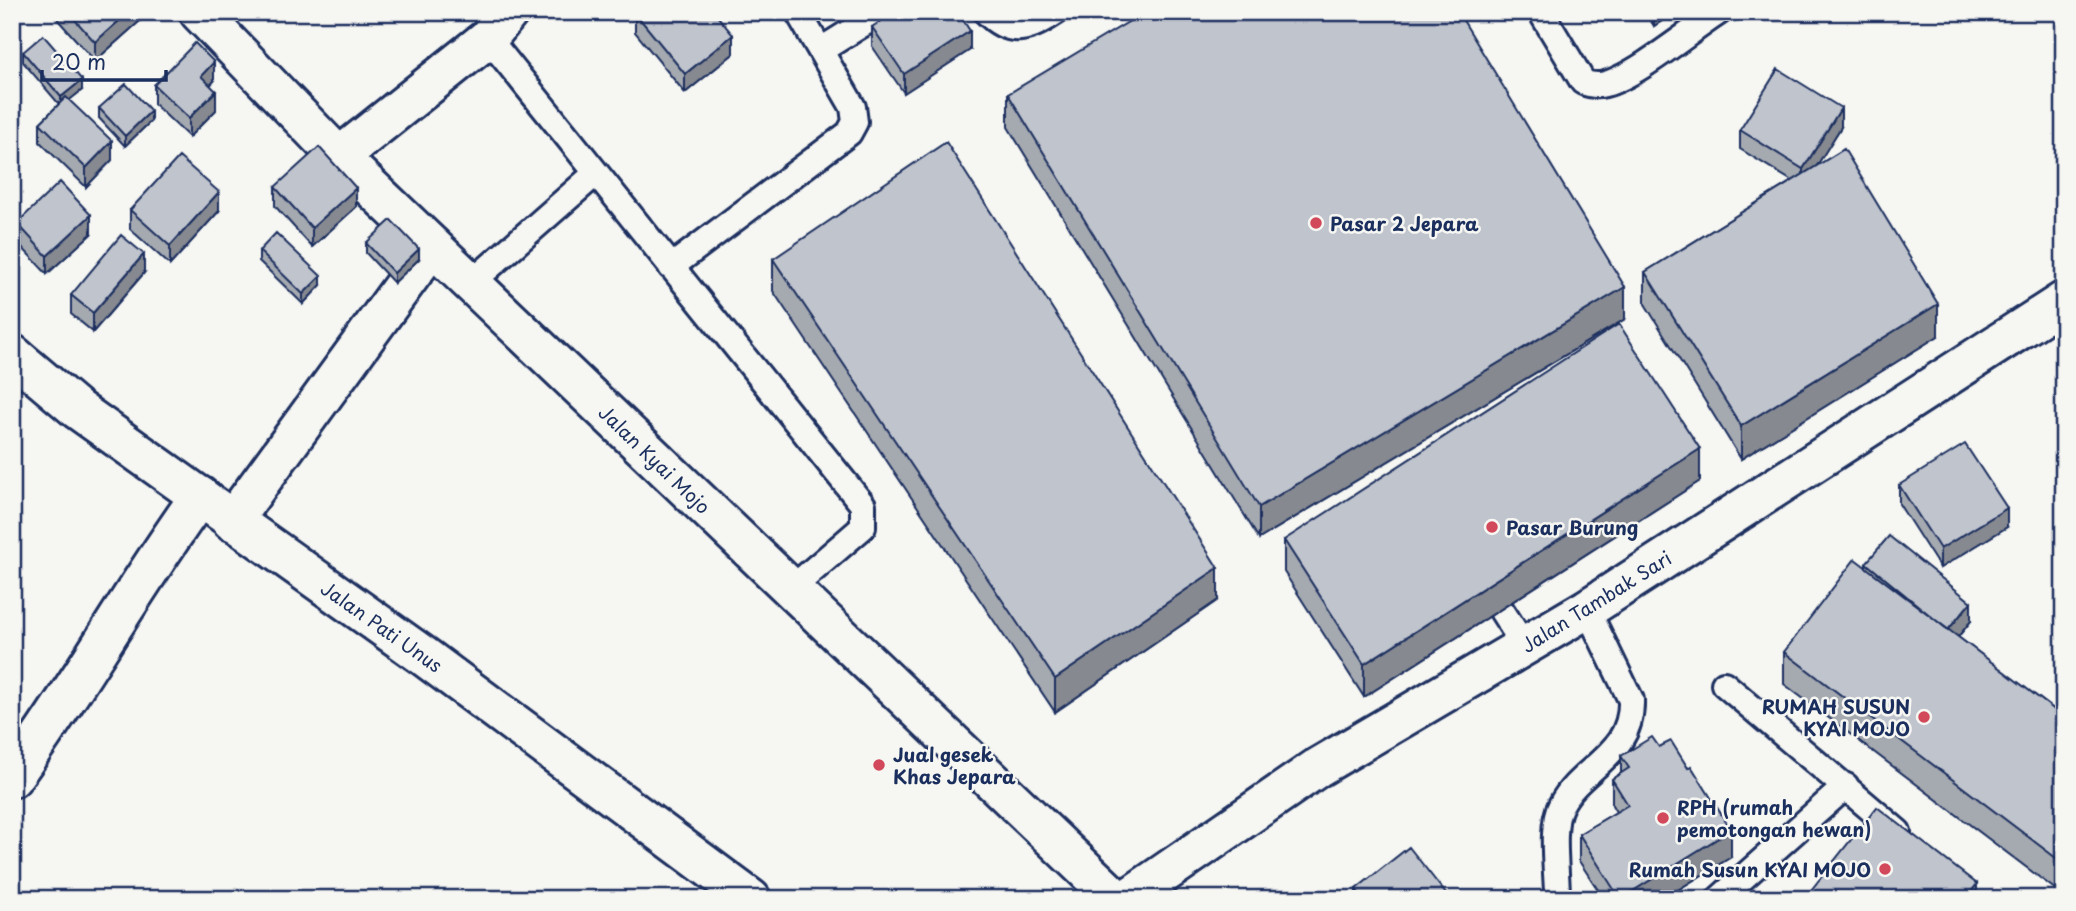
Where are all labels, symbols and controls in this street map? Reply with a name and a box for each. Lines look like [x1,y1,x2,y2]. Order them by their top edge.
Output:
scale bar [42,38,166,82]
text: 20 m [52,45,106,77]
place label: Pasar 2 Jepara [1330,209,1479,237]
marker: Pasar 2 Jepara [1308,215,1324,231]
street label: Jalan Kyai Mojo [593,398,717,520]
place label: Pasar Burung [1506,513,1638,541]
marker: Pasar Burung [1484,519,1500,535]
street label: Jalan Tambak Sari [1515,543,1677,659]
street label: Jalan Pati Unus [316,574,448,678]
place label: RUMAH SUSUN KYAI MOJO [1762,692,1910,742]
marker: RUMAH SUSUN KYAI MOJO [1916,709,1932,725]
place label: Jual gesek Khas Jepara [893,740,1016,790]
marker: Jual gesek Khas Jepara [871,757,887,773]
place label: RPH (rumah pemotongan hewan) [1677,793,1871,843]
marker: RPH (rumah pemotongan hewan) [1655,810,1671,826]
place label: Rumah Susun KYAI MOJO [1629,855,1871,883]
marker: Rumah Susun KYAI MOJO [1877,861,1893,877]

